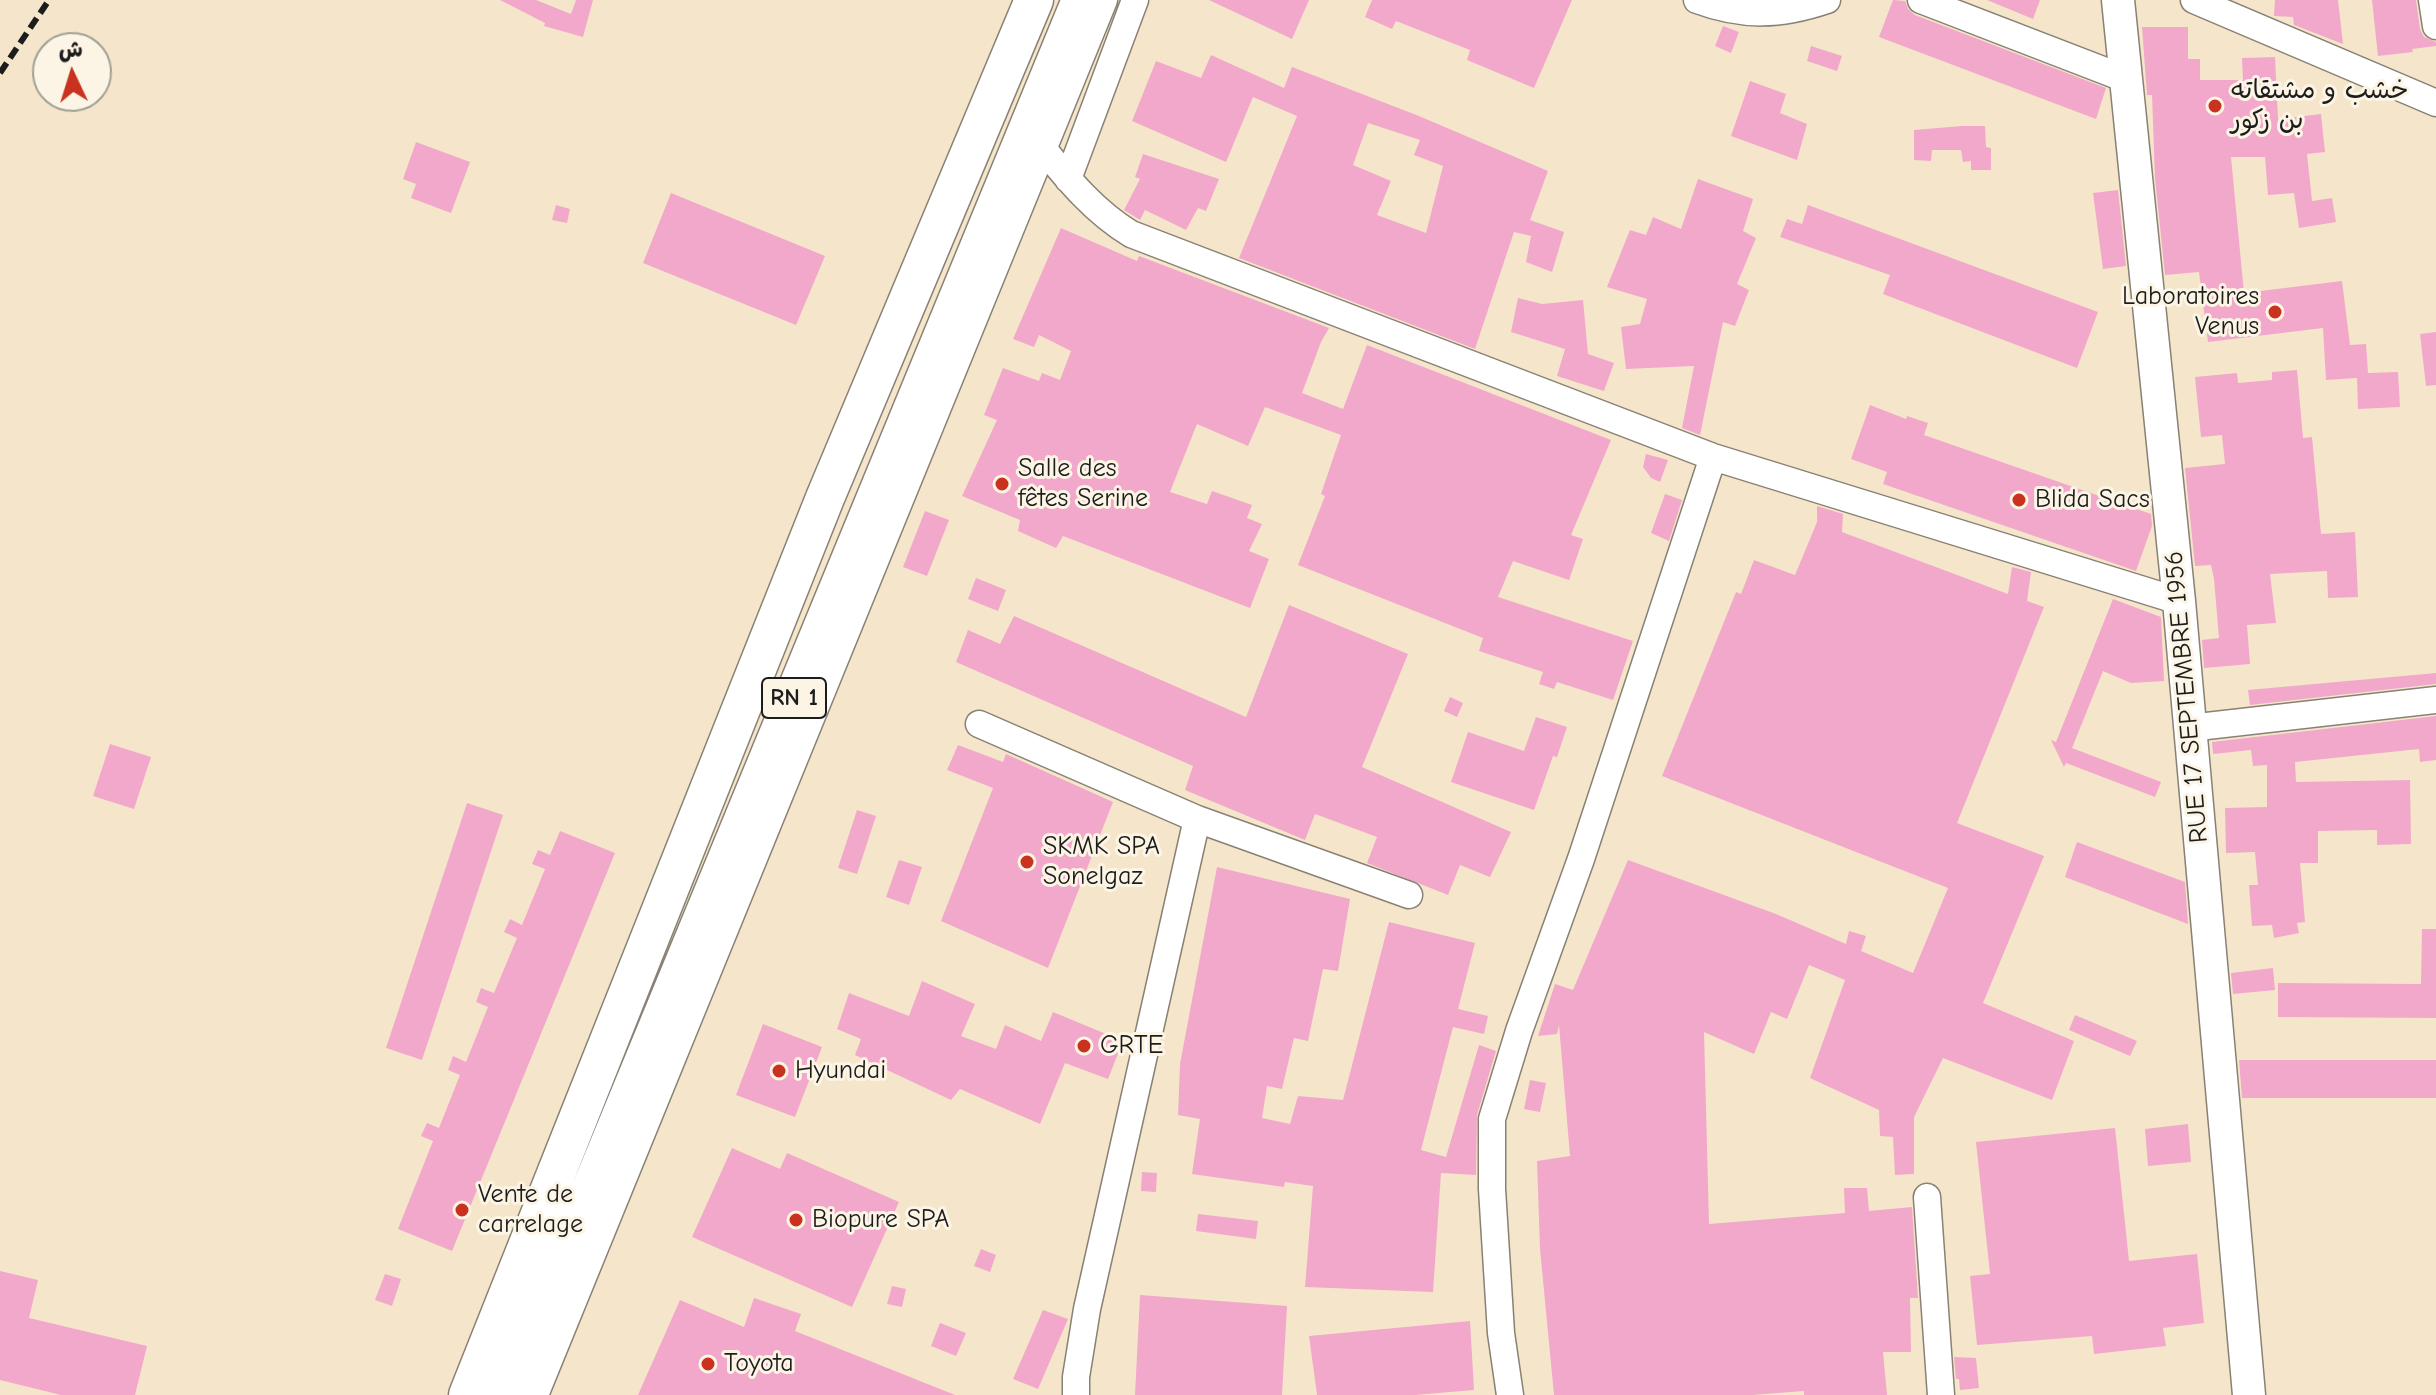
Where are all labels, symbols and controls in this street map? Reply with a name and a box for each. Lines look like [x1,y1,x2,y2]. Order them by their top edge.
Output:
north arrow [32,32,112,112]
text: ش [57,36,83,64]
place label: خشب و مشتقاته بن زكور [2231,75,2409,136]
marker: خشب و مشتقاته بن زكور [2206,97,2224,115]
place label: Laboratoires Venus [2122,281,2259,342]
marker: Laboratoires Venus [2266,303,2284,321]
place label: Salle des fêtes Serine [1018,453,1148,514]
marker: Salle des fêtes Serine [993,475,1011,493]
place label: Blida Sacs [2035,484,2150,516]
marker: Blida Sacs [2010,491,2028,509]
street label: RUE 17 SEPTEMBRE 1956 [2159,550,2215,844]
road number: RN 1 [762,678,826,718]
place label: SKMK SPA Sonelgaz [1043,831,1160,892]
marker: SKMK SPA Sonelgaz [1018,853,1036,871]
place label: GRTE [1100,1030,1163,1062]
marker: GRTE [1075,1037,1093,1055]
place label: Hyundai [795,1055,886,1087]
marker: Hyundai [770,1062,788,1080]
place label: Vente de carrelage [478,1179,583,1240]
marker: Vente de carrelage [453,1201,471,1219]
place label: Biopure SPA [812,1204,949,1236]
marker: Biopure SPA [787,1211,805,1229]
place label: Toyota [724,1348,794,1380]
marker: Toyota [699,1355,717,1373]

